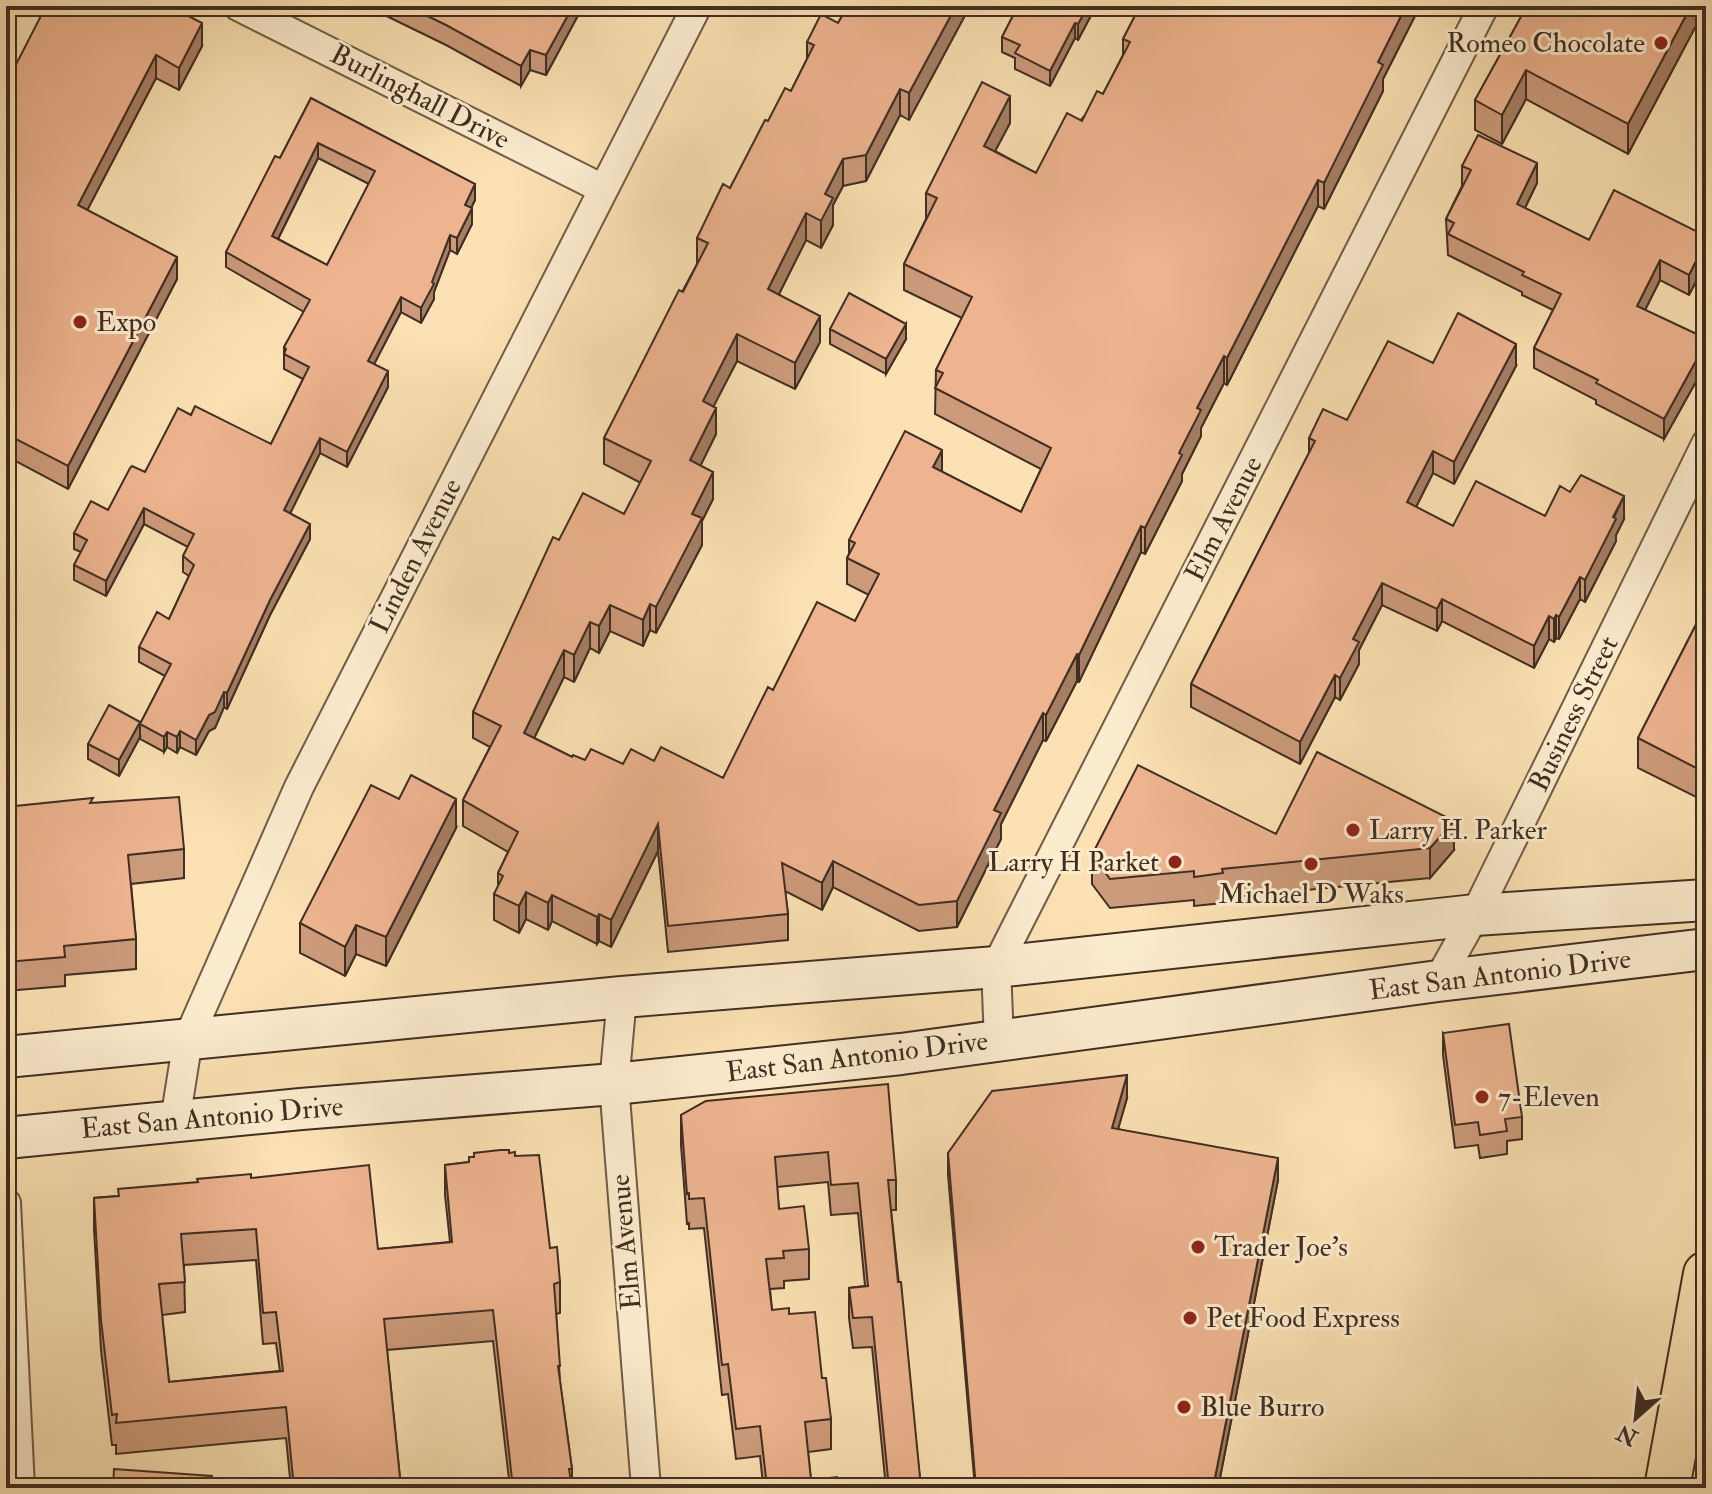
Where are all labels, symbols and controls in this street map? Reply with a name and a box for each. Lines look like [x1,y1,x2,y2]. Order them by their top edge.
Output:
place label: Romeo Chocolate [1446,26,1645,61]
marker: Romeo Chocolate [1652,34,1670,52]
street label: Burlinghall Drive [324,37,516,157]
place label: Expo [96,305,156,340]
marker: Expo [71,313,89,331]
street label: Elm Avenue [1178,450,1271,588]
street label: Linden Avenue [362,473,470,639]
street label: Business Street [1521,631,1627,797]
place label: Larry H. Parker [1369,813,1547,848]
marker: Larry H. Parker [1344,821,1362,839]
place label: Larry H Parket [988,845,1159,880]
marker: Larry H Parket [1166,853,1184,871]
marker: Michael D Waks [1302,855,1320,873]
place label: Michael D Waks [1218,877,1404,912]
street label: East San Antonio Drive [1367,942,1633,1008]
street label: East San Antonio Drive [724,1024,990,1090]
place label: 7-Eleven [1498,1080,1600,1115]
marker: 7-Eleven [1473,1088,1491,1106]
street label: East San Antonio Drive [79,1089,345,1147]
street label: Elm Avenue [603,1172,649,1311]
place label: Trader Joe's [1214,1230,1348,1265]
marker: Trader Joe's [1189,1238,1207,1256]
place label: Pet Food Express [1206,1301,1400,1336]
marker: Pet Food Express [1181,1309,1199,1327]
north arrow [1596,1378,1676,1458]
place label: Blue Burro [1200,1390,1324,1425]
marker: Blue Burro [1175,1398,1193,1416]
text: N [1612,1418,1643,1452]

